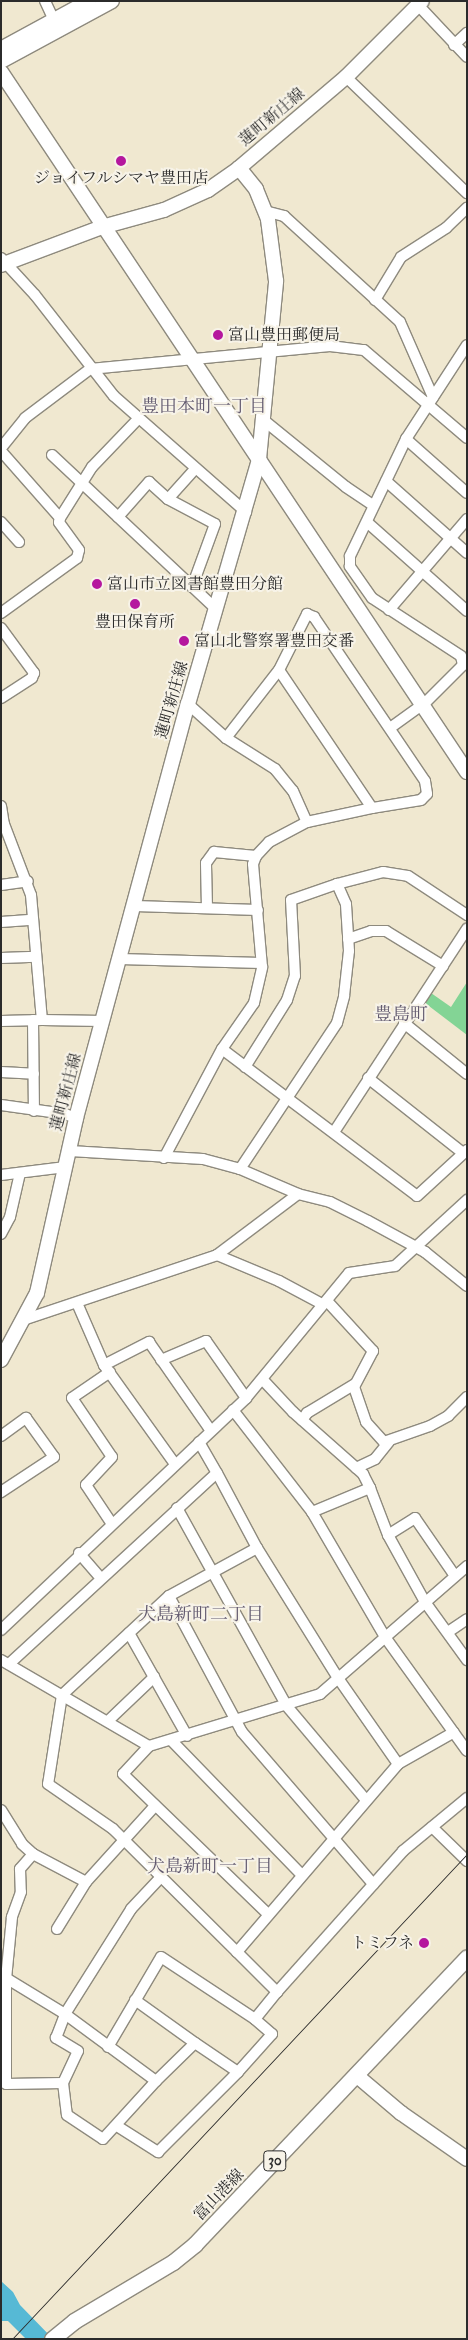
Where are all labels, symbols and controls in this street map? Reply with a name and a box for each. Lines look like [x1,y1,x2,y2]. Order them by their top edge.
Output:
street label: 蓮町新庄線 [235,84,309,150]
marker: ジョイフルシマヤ豊田店 [115,155,127,167]
place label: ジョイフルシマヤ豊田店 [33,168,209,188]
place label: 富山豊田郵便局 [228,325,340,345]
marker: 富山豊田郵便局 [212,329,224,341]
district label: 豊田本町一丁目 [141,396,267,418]
place label: 富山市立図書館豊田分館 [107,574,283,594]
marker: 富山市立図書館豊田分館 [91,578,103,590]
marker: 豊田保育所 [129,598,141,610]
place label: 豊田保育所 [95,612,175,632]
place label: 富山北警察署豊田交番 [194,631,354,651]
marker: 富山北警察署豊田交番 [178,635,190,647]
street label: 蓮町新庄線 [152,659,192,741]
district label: 豊島町 [374,1004,428,1026]
street label: 蓮町新庄線 [46,1051,86,1133]
district label: 犬島新町二丁目 [138,1604,264,1626]
district label: 犬島新町一丁目 [147,1856,273,1878]
place label: トミフネ [350,1933,414,1953]
marker: トミフネ [418,1937,430,1949]
road number: 30 [262,2148,288,2174]
street label: 富山港線 [190,2165,248,2225]

